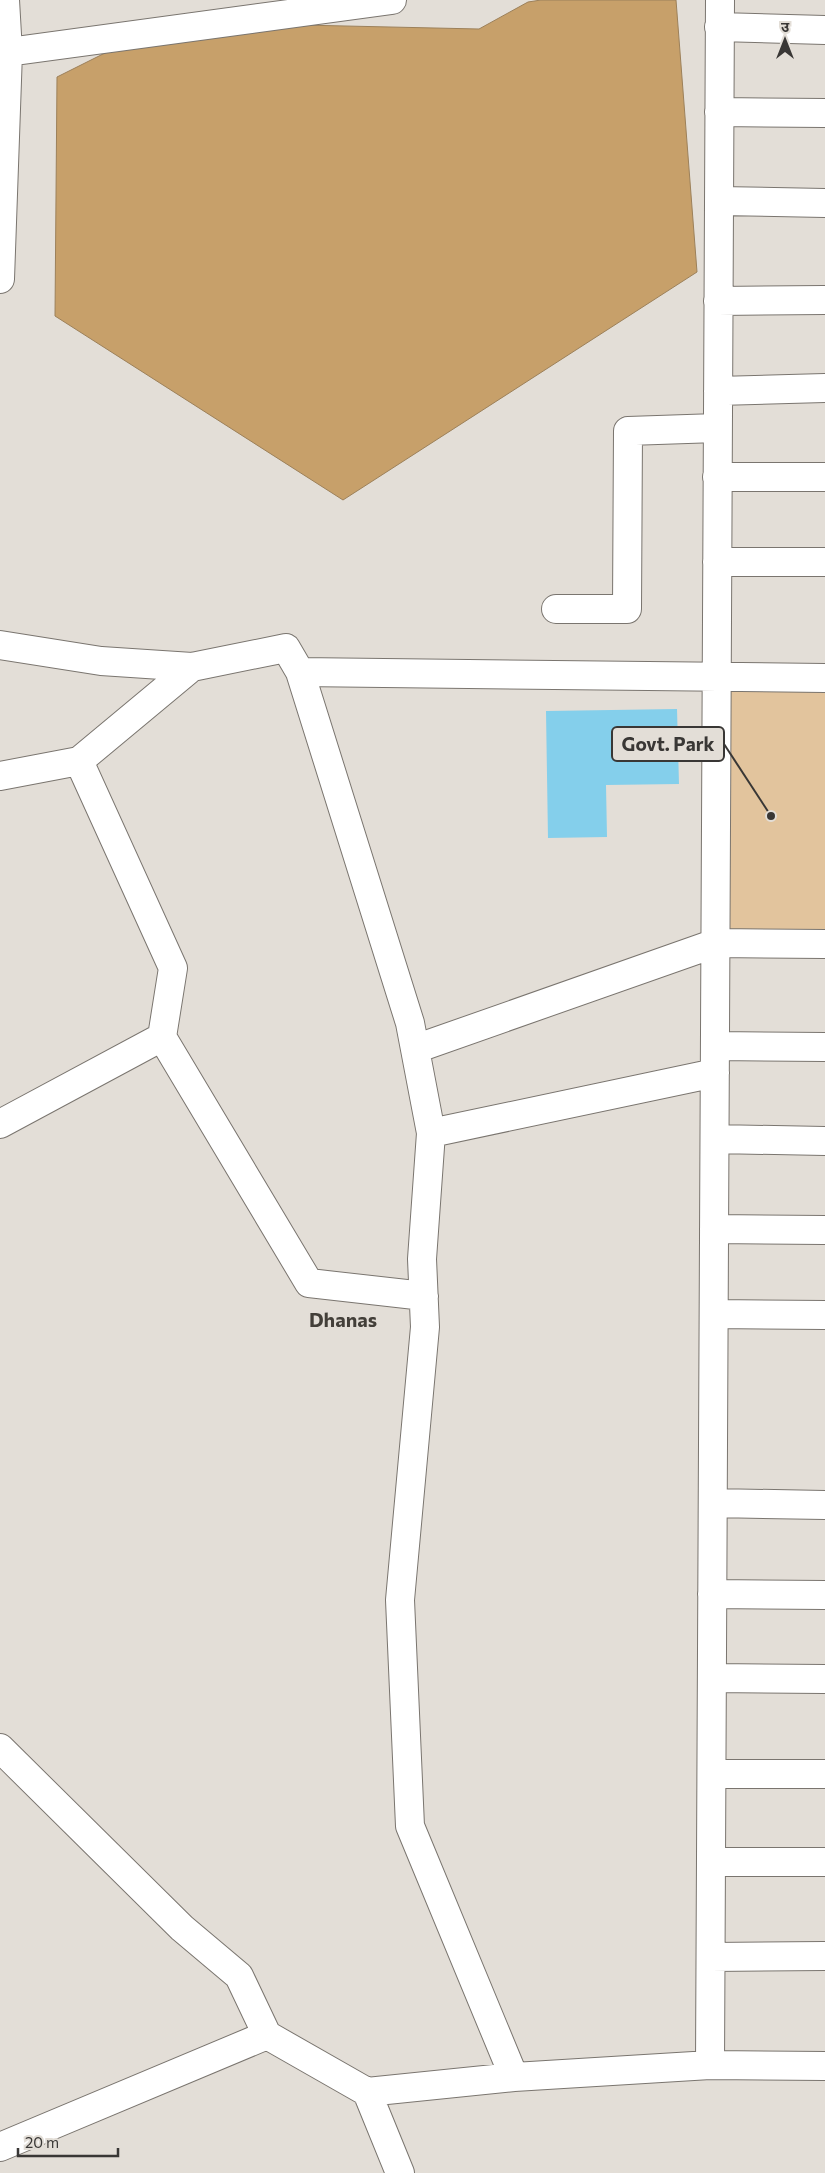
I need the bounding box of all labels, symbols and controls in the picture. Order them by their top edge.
north arrow [760,15,810,65]
text: उ [781,18,790,35]
callout: Govt. Park [612,727,724,761]
text: Govt. Park [622,732,715,755]
district label: Dhanas [309,1307,377,1331]
scale bar [18,2126,118,2158]
text: 20 m [25,2133,59,2151]

